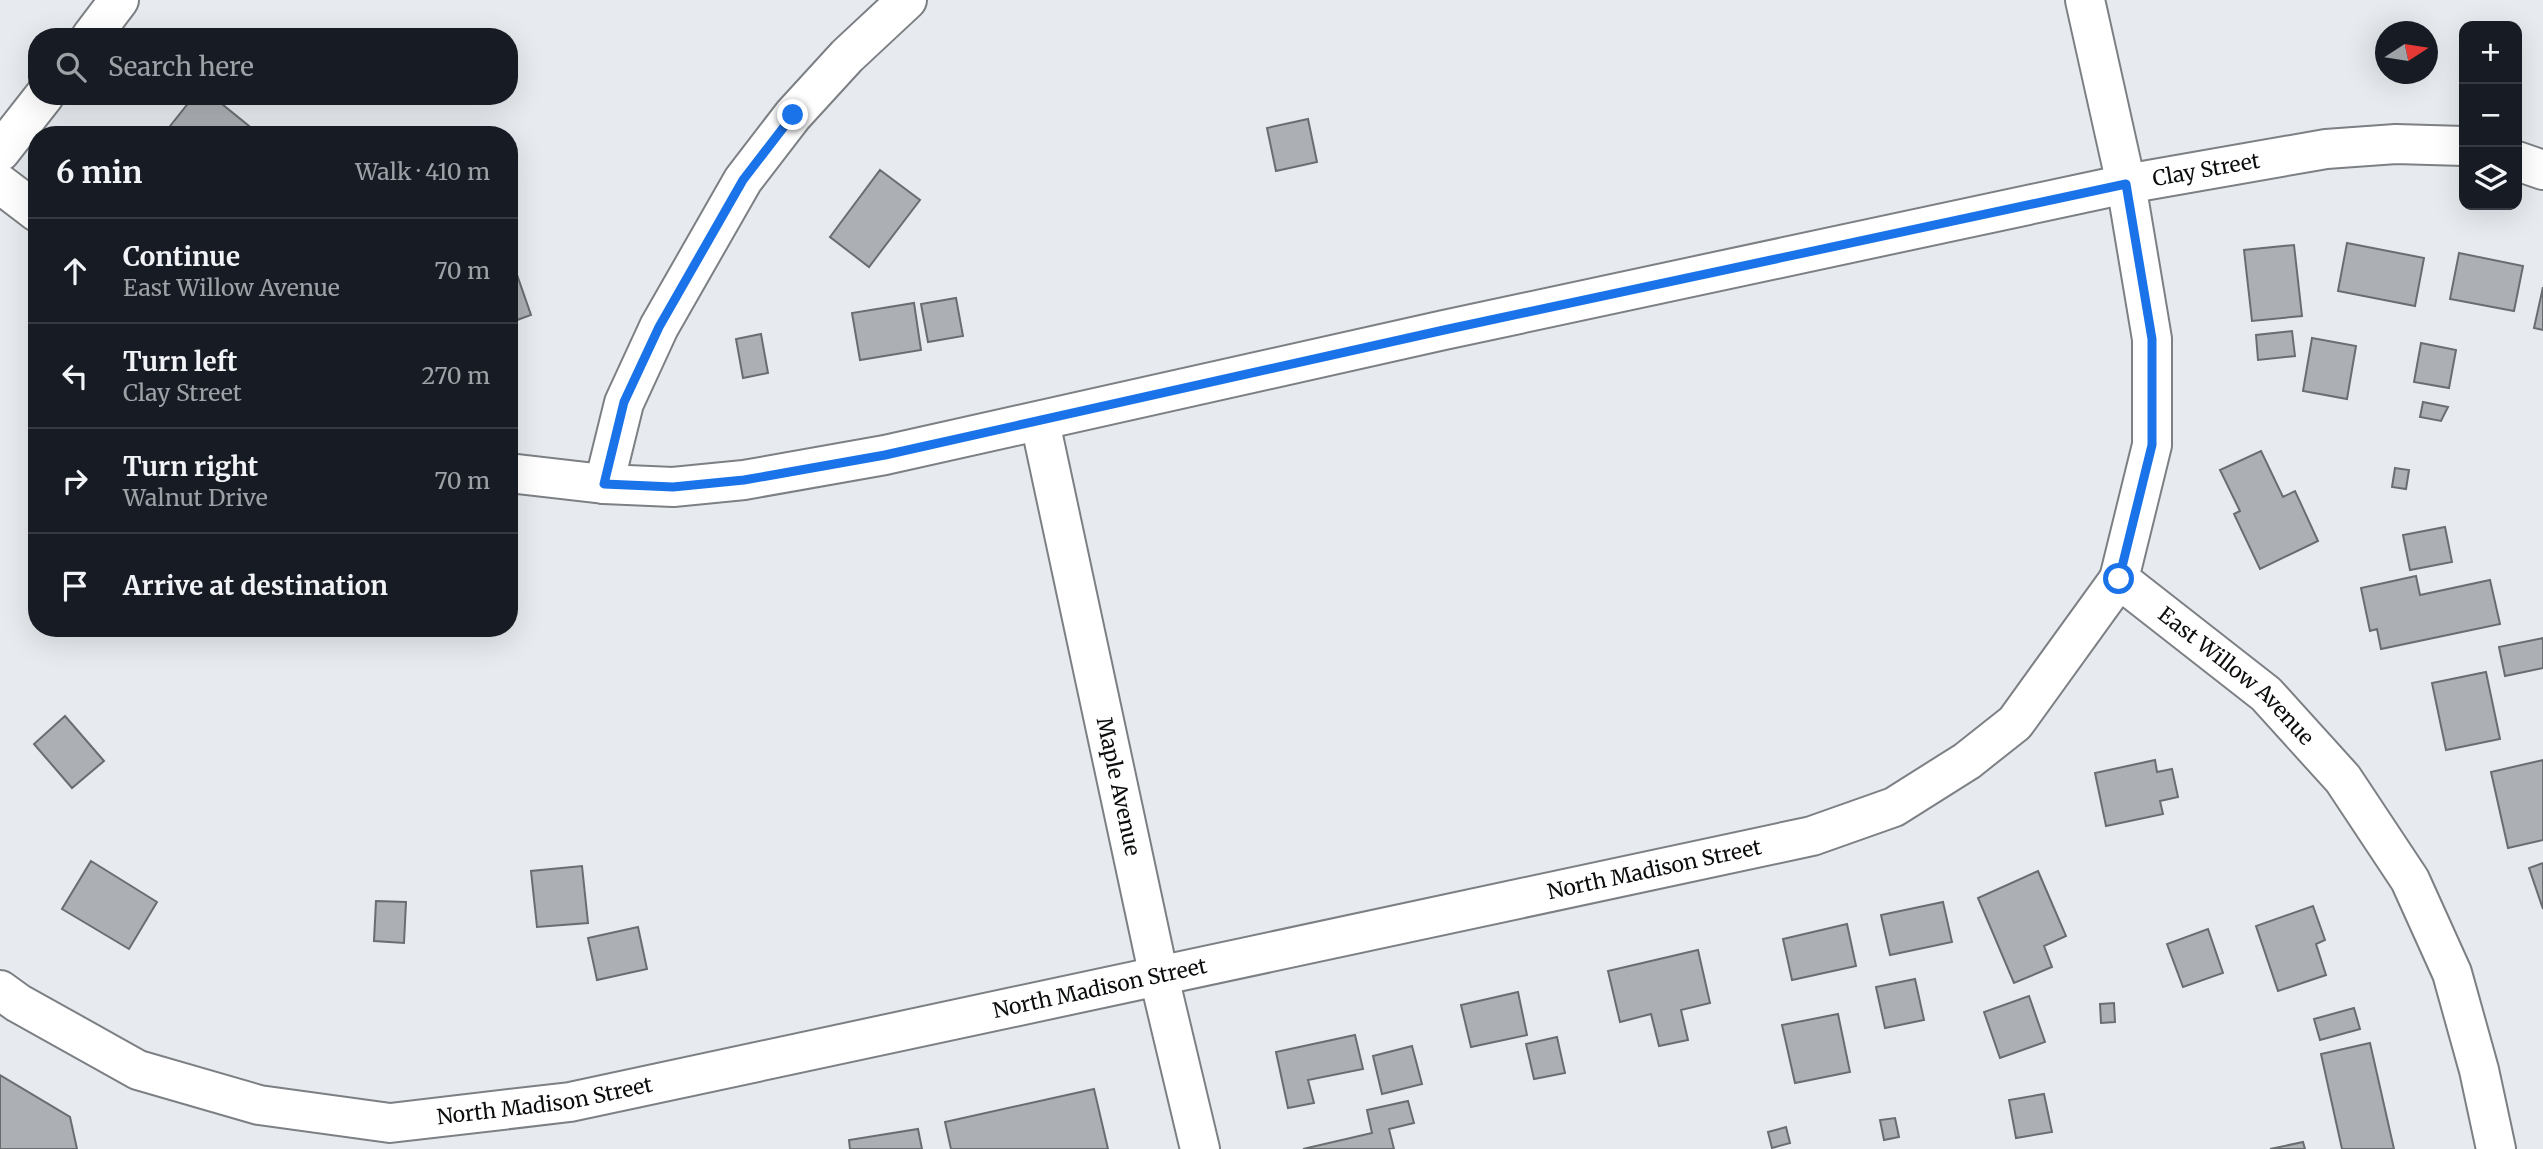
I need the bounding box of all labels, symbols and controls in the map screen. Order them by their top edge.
north arrow [2375,21,2438,84]
map controls [2459,21,2522,210]
button: + [2459,21,2522,84]
search box [28,28,518,105]
icon: search [52,48,90,86]
text: Search here [108,50,254,83]
button: − [2459,84,2522,147]
route end [777,99,808,130]
street label: Clay Street [2150,147,2262,192]
button: layers [2459,147,2522,210]
text: 6 min [56,153,142,191]
text: Walk · 410 m [355,157,490,186]
text: Continue [123,240,240,273]
icon: ahead [56,252,94,290]
text: 70 m [434,256,490,285]
text: East Willow Avenue [123,273,340,302]
text: Turn left [123,345,237,378]
icon: left [56,357,94,395]
text: 270 m [422,361,490,390]
text: Clay Street [123,378,242,407]
text: Turn right [123,450,258,483]
icon: right [56,462,94,500]
text: 70 m [434,466,490,495]
text: Walnut Drive [123,483,268,512]
route start [2103,563,2134,594]
icon: arrive [56,567,94,605]
text: Arrive at destination [123,569,388,602]
street label: East Willow Avenue [2153,601,2320,751]
street label: Maple Avenue [1091,715,1147,858]
street label: North Madison Street [1545,833,1764,905]
street label: North Madison Street [990,952,1209,1024]
street label: North Madison Street [435,1071,655,1130]

